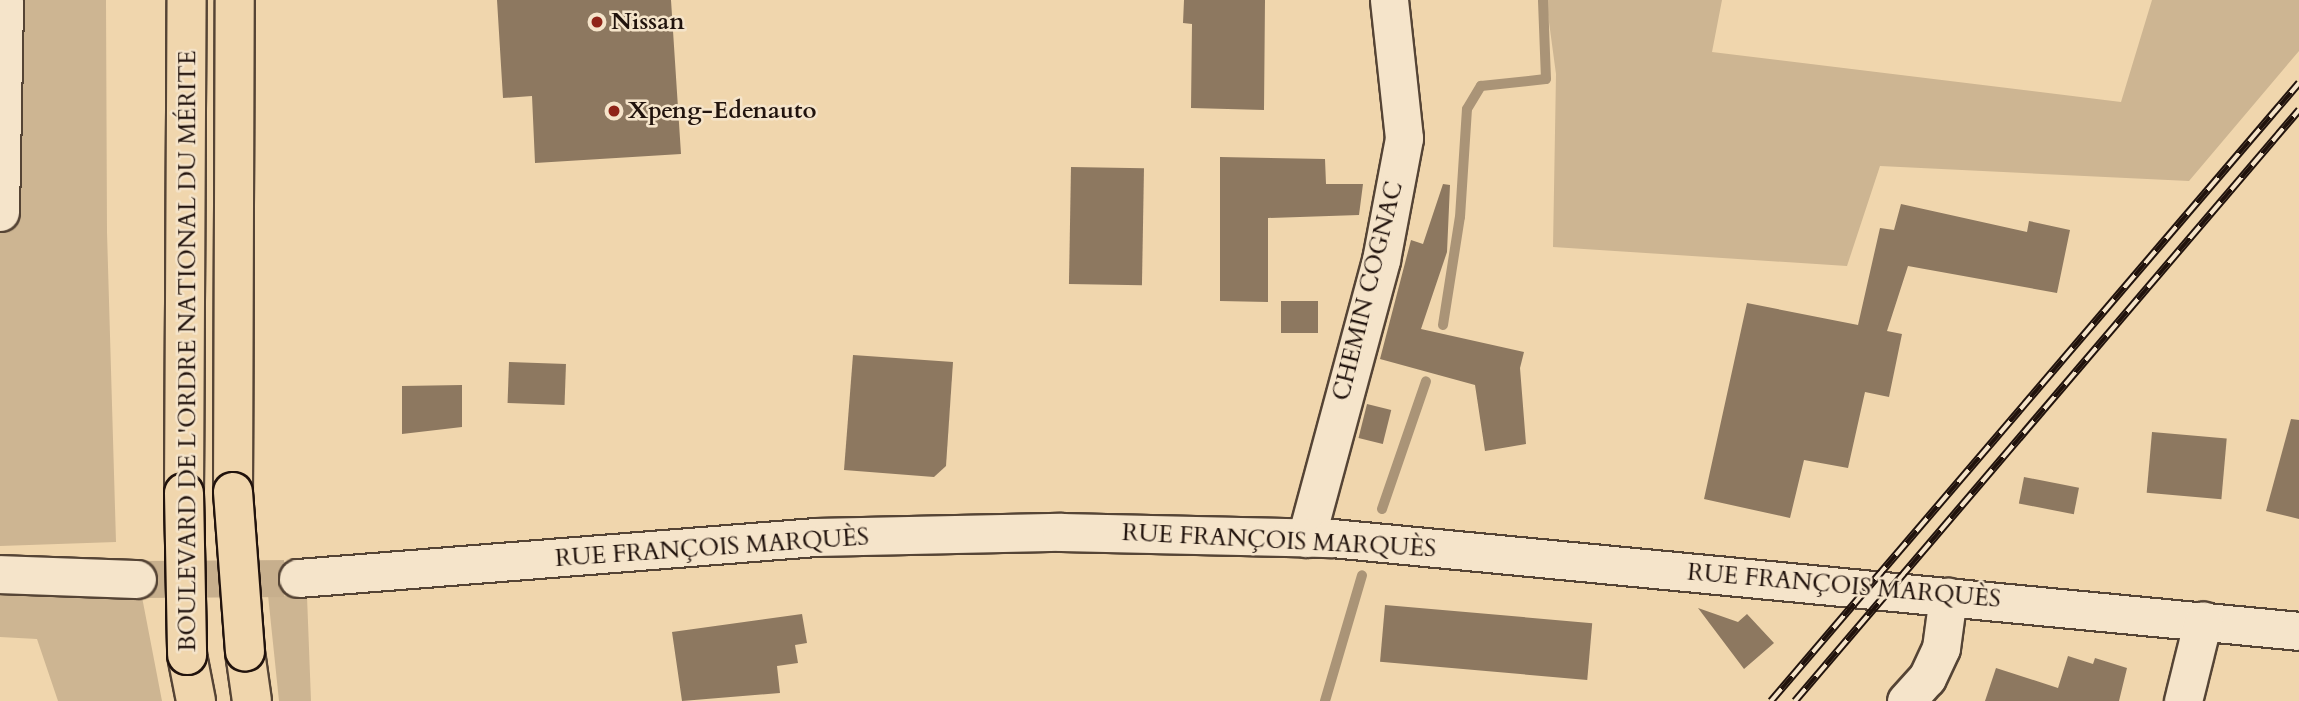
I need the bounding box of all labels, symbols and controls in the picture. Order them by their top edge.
place label: Nissan [611,8,685,36]
marker: Nissan [589,14,605,30]
street label: BOULEVARD DE L'ORDRE NATIONAL DU MÉRITE [174,50,202,652]
place label: Xpeng-Edenauto [628,97,816,125]
marker: Xpeng-Edenauto [606,103,622,119]
street label: CHEMIN COGNAC [1327,178,1409,404]
street label: RUE FRANÇOIS MARQUÈS [1121,518,1437,564]
street label: RUE FRANÇOIS MARQUÈS [554,523,870,573]
street label: RUE FRANÇOIS MARQUÈS [1686,558,2002,614]

